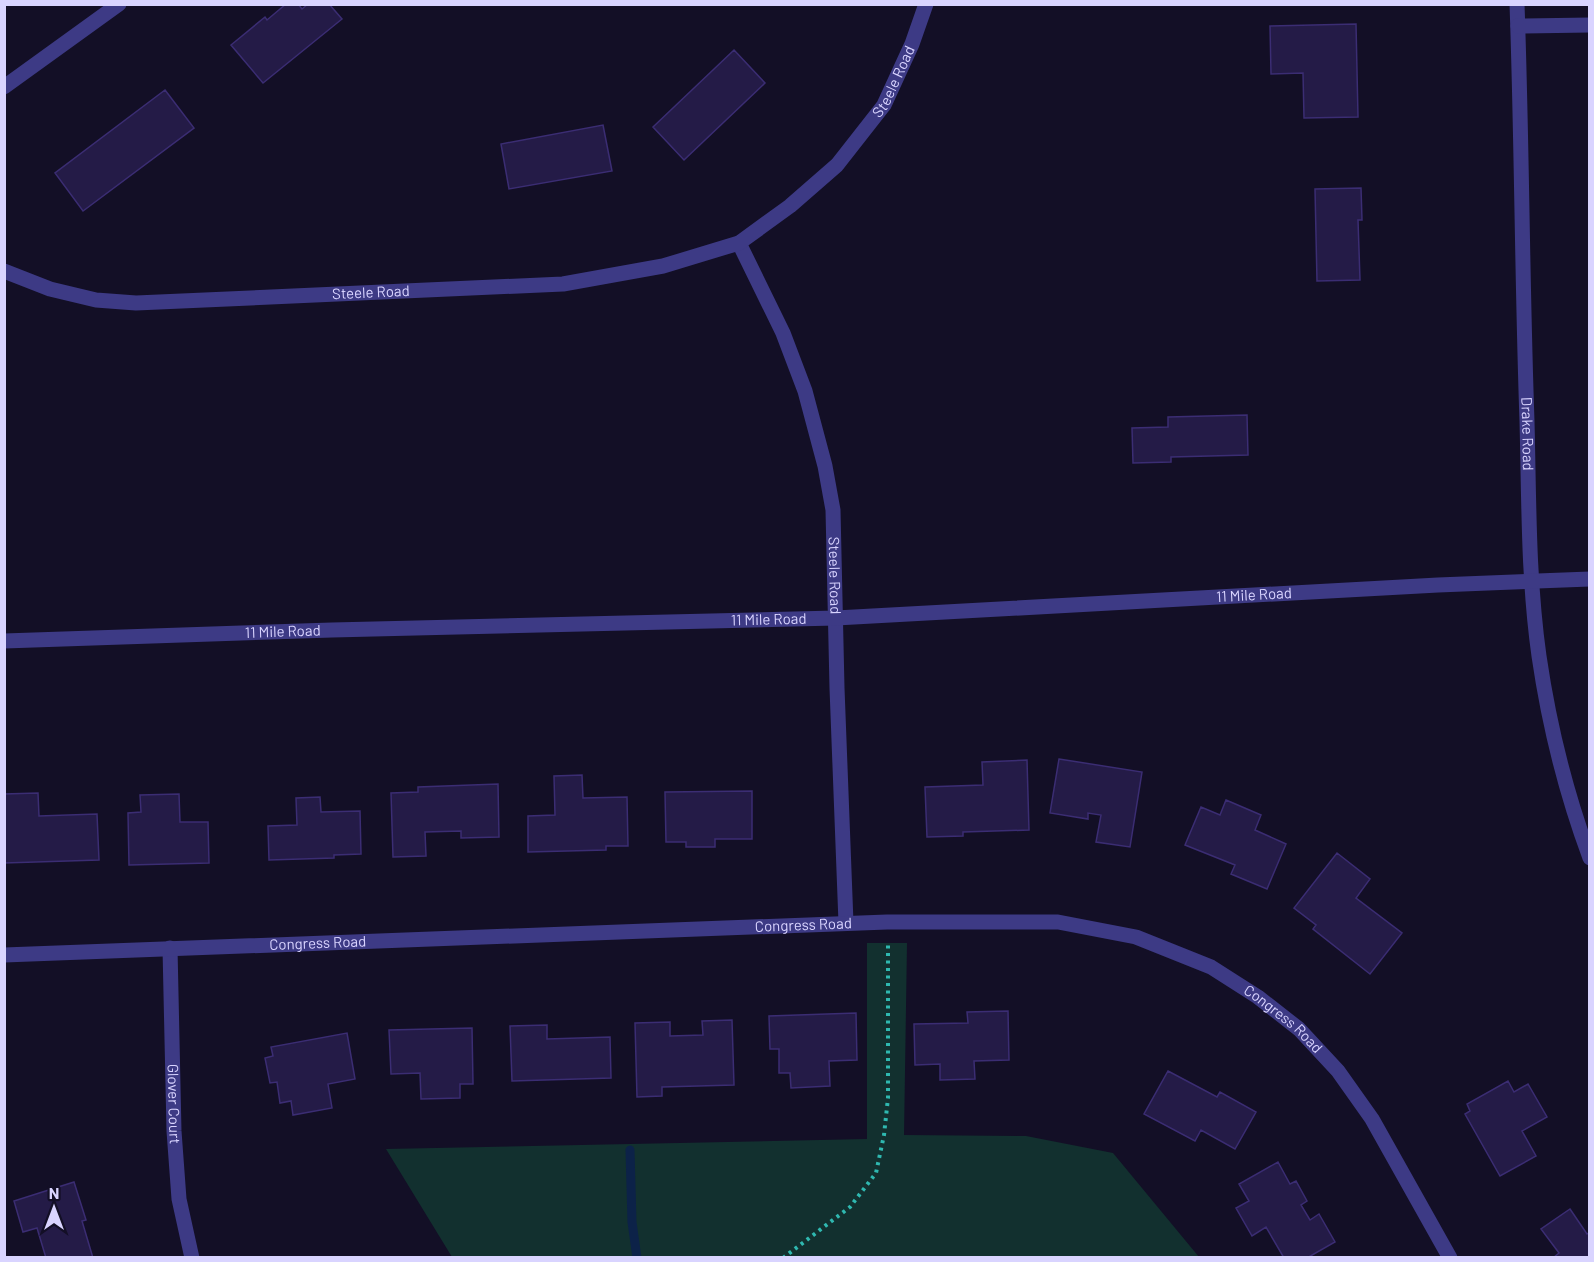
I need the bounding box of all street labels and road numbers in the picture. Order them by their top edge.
street label: Steele Road [868,43,918,121]
street label: Steele Road [332,281,410,302]
street label: Drake Road [1518,397,1538,471]
street label: Steele Road [826,536,845,614]
street label: 11 Mile Road [1216,583,1292,605]
street label: 11 Mile Road [731,609,807,629]
street label: 11 Mile Road [245,620,321,641]
street label: Congress Road [755,913,852,935]
street label: Congress Road [269,931,367,953]
street label: Congress Road [1241,980,1327,1056]
street label: Glover Court [165,1064,185,1145]

